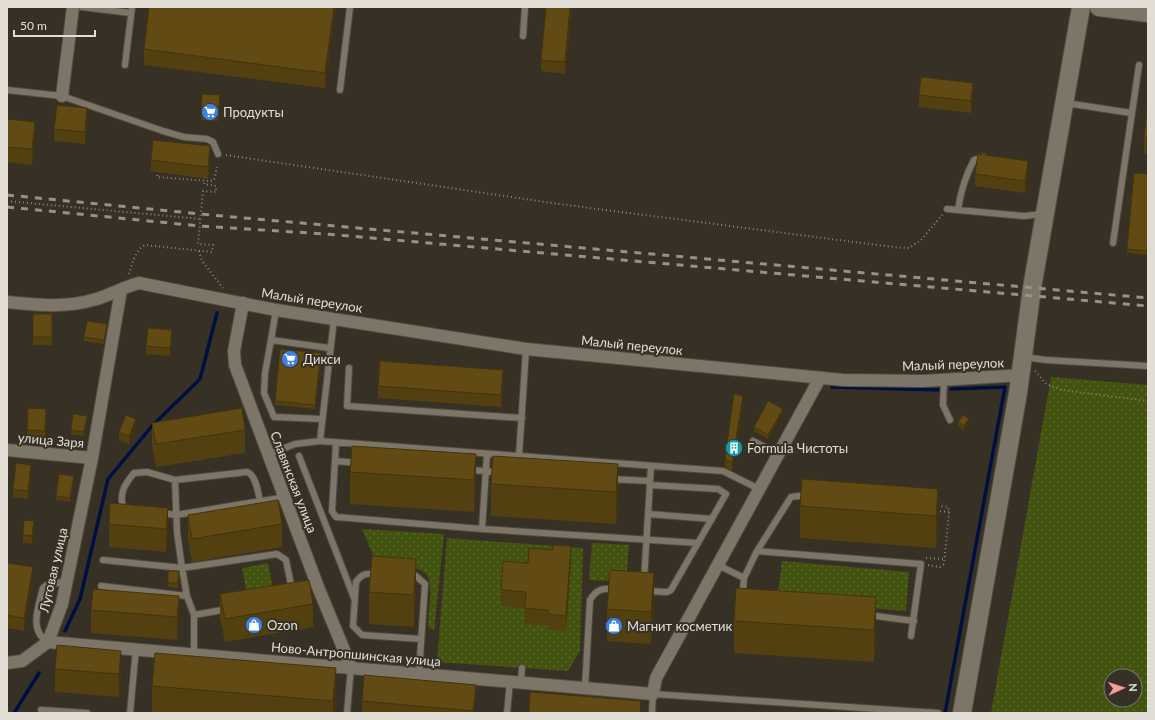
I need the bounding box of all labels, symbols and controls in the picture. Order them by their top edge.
scale bar [14,12,95,38]
text: 50 m [20,18,47,33]
supermarket icon: Продукты [200,102,220,122]
place label: Продукты [223,104,284,120]
street label: Малый переулок [260,284,364,316]
street label: Малый переулок [580,332,684,358]
supermarket icon: Дикси [280,349,300,369]
place label: Дикси [303,351,341,367]
street label: Малый переулок [902,354,1005,374]
street label: улица Заря [17,429,85,451]
street label: Славянская улица [267,429,321,535]
building icon: Formula Чистоты [724,438,744,458]
place label: Formula Чистоты [747,440,848,456]
street label: Луговая улица [35,526,71,615]
shop icon: Ozon [244,615,264,635]
shop icon: Магнит косметик [604,616,624,636]
place label: Ozon [267,617,298,633]
place label: Магнит косметик [627,618,732,634]
street label: Ново-Антропшинская улица [270,639,442,669]
north arrow [1103,668,1143,708]
text: N [1127,683,1140,692]

